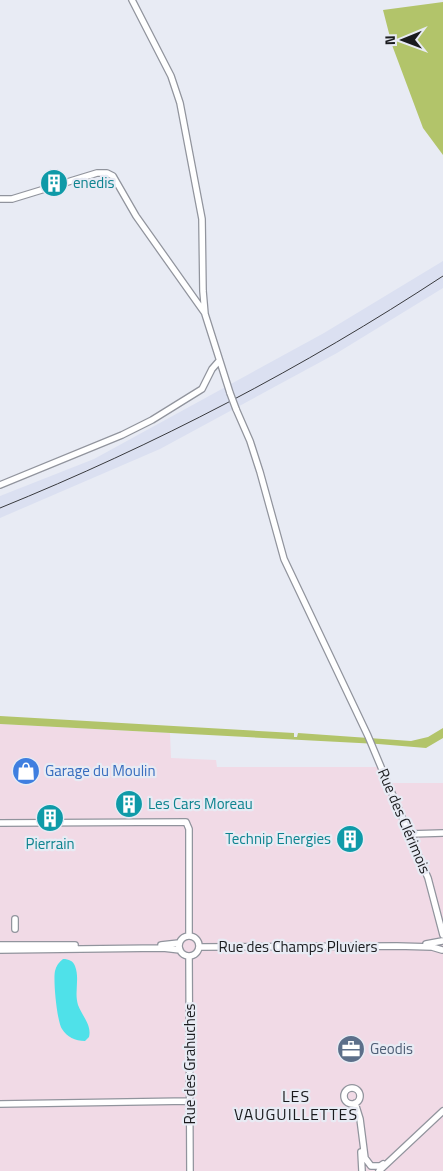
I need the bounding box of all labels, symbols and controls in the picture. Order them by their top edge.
north arrow [378,15,428,65]
text: N [379,35,400,45]
building icon: enedis [39,168,69,198]
place label: enedis [73,171,114,194]
shop icon: Garage du Moulin [11,756,41,786]
place label: Garage du Moulin [45,759,155,782]
street label: Rue des Clérimois [372,765,437,877]
building icon: Les Cars Moreau [114,789,144,819]
place label: Les Cars Moreau [148,792,253,815]
building icon: Pierrain [35,803,65,833]
building icon: Technip Energies [335,824,365,854]
place label: Technip Energies [225,827,331,850]
place label: Pierrain [26,832,75,855]
street label: Rue des Champs Pluviers [219,935,377,958]
street label: Rue des Grahuches [178,1004,201,1124]
office icon: Geodis [336,1034,366,1064]
place label: Geodis [370,1037,413,1060]
district label: LES VAUGUILLETTES [234,1084,358,1126]

